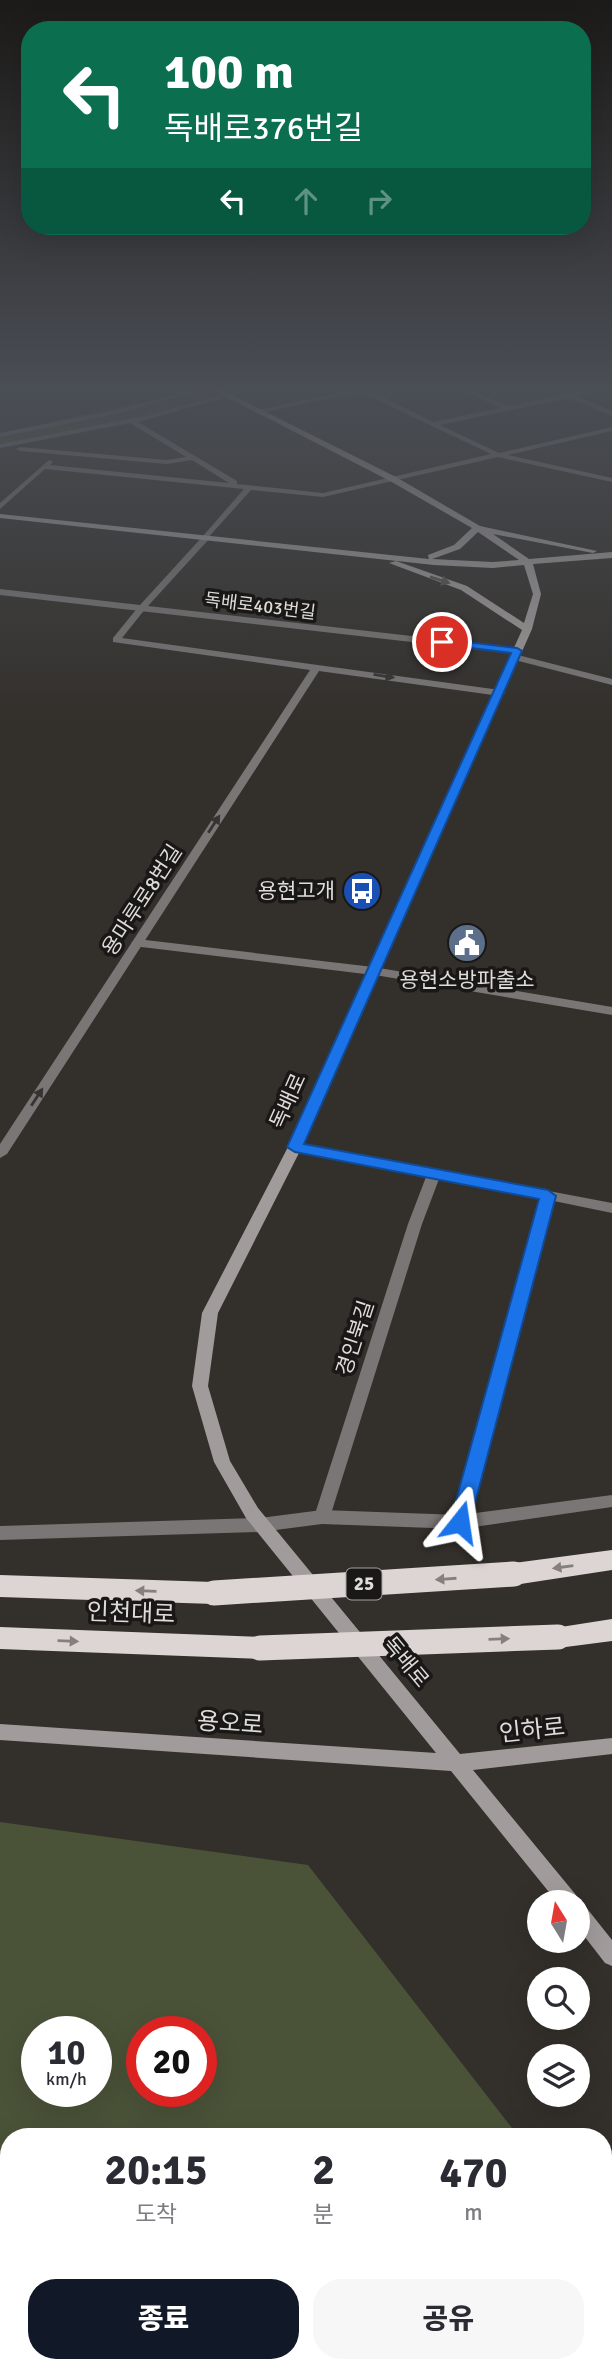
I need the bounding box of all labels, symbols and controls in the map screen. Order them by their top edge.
text: 100 m [164,42,294,102]
icon: left [49,49,140,140]
text: 독배로376번길 [164,109,363,148]
icon: left [214,182,252,220]
icon: ahead [287,182,325,220]
icon: right [360,182,398,220]
one-way arrow [429,575,450,585]
street label: 독배로403번길 [203,588,317,624]
pin [412,612,472,672]
icon: arrive [423,623,461,661]
one-way arrow [373,671,395,682]
one-way arrow [207,815,221,833]
street label: 용마루로8번길 [96,840,188,960]
bus stop icon: 용현고개 [341,870,383,912]
place label: 용현고개 [258,878,335,904]
public building icon: 용현소방파출소 [446,922,488,964]
place label: 용현소방파출소 [399,967,535,993]
street label: 독배로 [264,1069,312,1133]
one-way arrow [30,1088,44,1106]
street label: 경인북길 [331,1297,379,1379]
position arrow [423,1485,497,1559]
one-way arrow [552,1562,574,1573]
road number: 25 [346,1568,382,1600]
one-way arrow [434,1573,456,1584]
one-way arrow [135,1585,157,1596]
street label: 인천대로 [86,1596,176,1630]
street label: 독배로 [377,1631,435,1693]
one-way arrow [489,1634,511,1645]
one-way arrow [57,1635,79,1646]
street label: 용오로 [196,1706,264,1740]
street label: 인하로 [497,1712,567,1748]
north arrow [527,1890,590,1953]
map controls [527,1890,590,2107]
button: search [527,1967,590,2030]
speed limit sign: 20 [126,2016,217,2107]
text: 10 [48,2031,85,2074]
button: layers [527,2044,590,2107]
text: km/h [46,2068,87,2090]
text: 20:15 [105,2145,208,2196]
text: 2 [312,2145,335,2196]
text: 470 [439,2148,507,2199]
text: m [464,2198,483,2227]
text: 도착 [135,2200,177,2229]
text: 분 [313,2200,334,2229]
button: 종료 [28,2279,299,2359]
button: 공유 [313,2279,584,2359]

